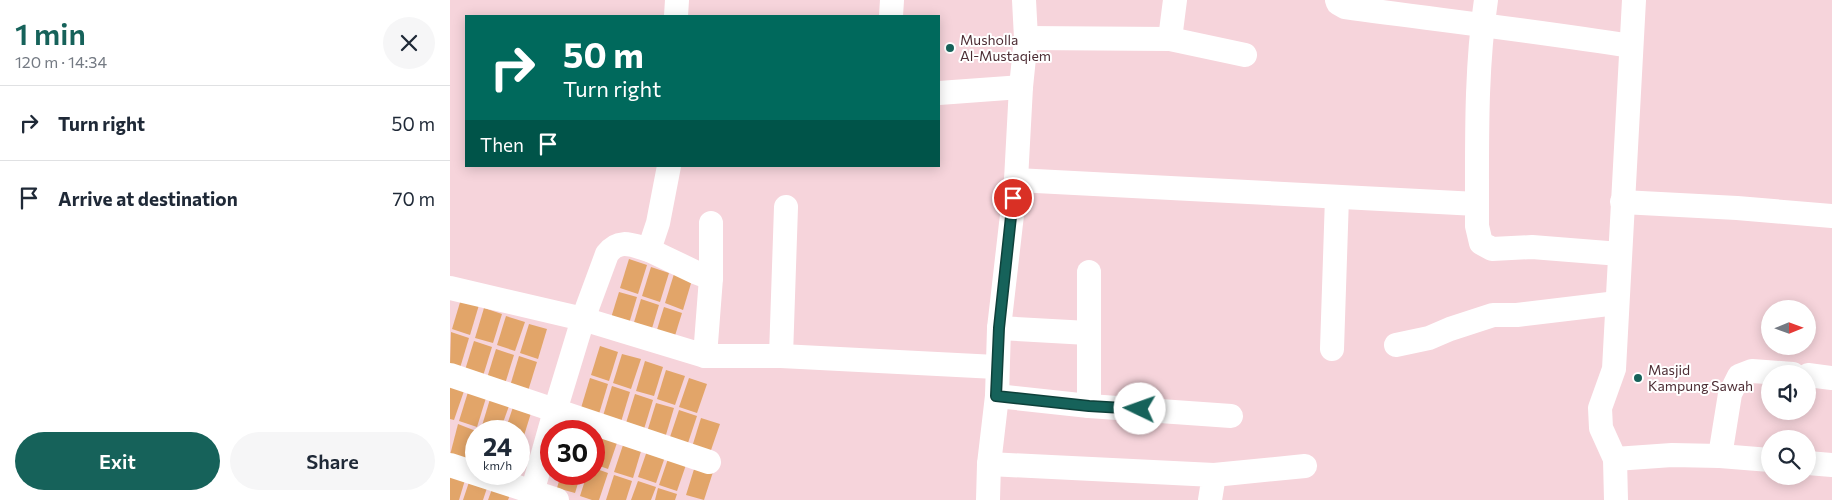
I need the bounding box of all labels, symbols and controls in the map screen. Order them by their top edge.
text: 1 min [15,14,86,51]
button: close [383,17,435,69]
place label: Musholla Al-Mustaqiem [960,31,1051,64]
text: 50 m [563,32,644,75]
icon: right [480,35,545,100]
marker: Musholla Al-Mustaqiem [944,42,956,54]
text: 120 m · 14:34 [15,52,107,71]
text: Turn right [563,75,661,102]
icon: right [15,109,43,137]
text: Turn right [58,112,145,135]
text: 50 m [391,112,435,135]
icon: arrive [534,130,562,158]
text: Then [480,133,524,156]
pin [992,177,1034,219]
icon: arrive [15,184,43,212]
icon: arrive [999,184,1027,212]
text: Arrive at destination [58,187,238,210]
text: 70 m [392,187,435,210]
north arrow [1761,300,1816,355]
map controls [1761,300,1816,485]
place label: Masjid Kampung Sawah [1648,361,1753,394]
button: sound [1761,365,1816,420]
marker: Masjid Kampung Sawah [1632,372,1644,384]
position arrow [1113,382,1165,434]
speed limit sign: 30 [540,420,605,485]
button: search [1761,430,1816,485]
text: 24 [483,431,512,461]
button: Exit [15,432,220,490]
button: Share [230,432,435,490]
text: km/h [483,458,512,472]

